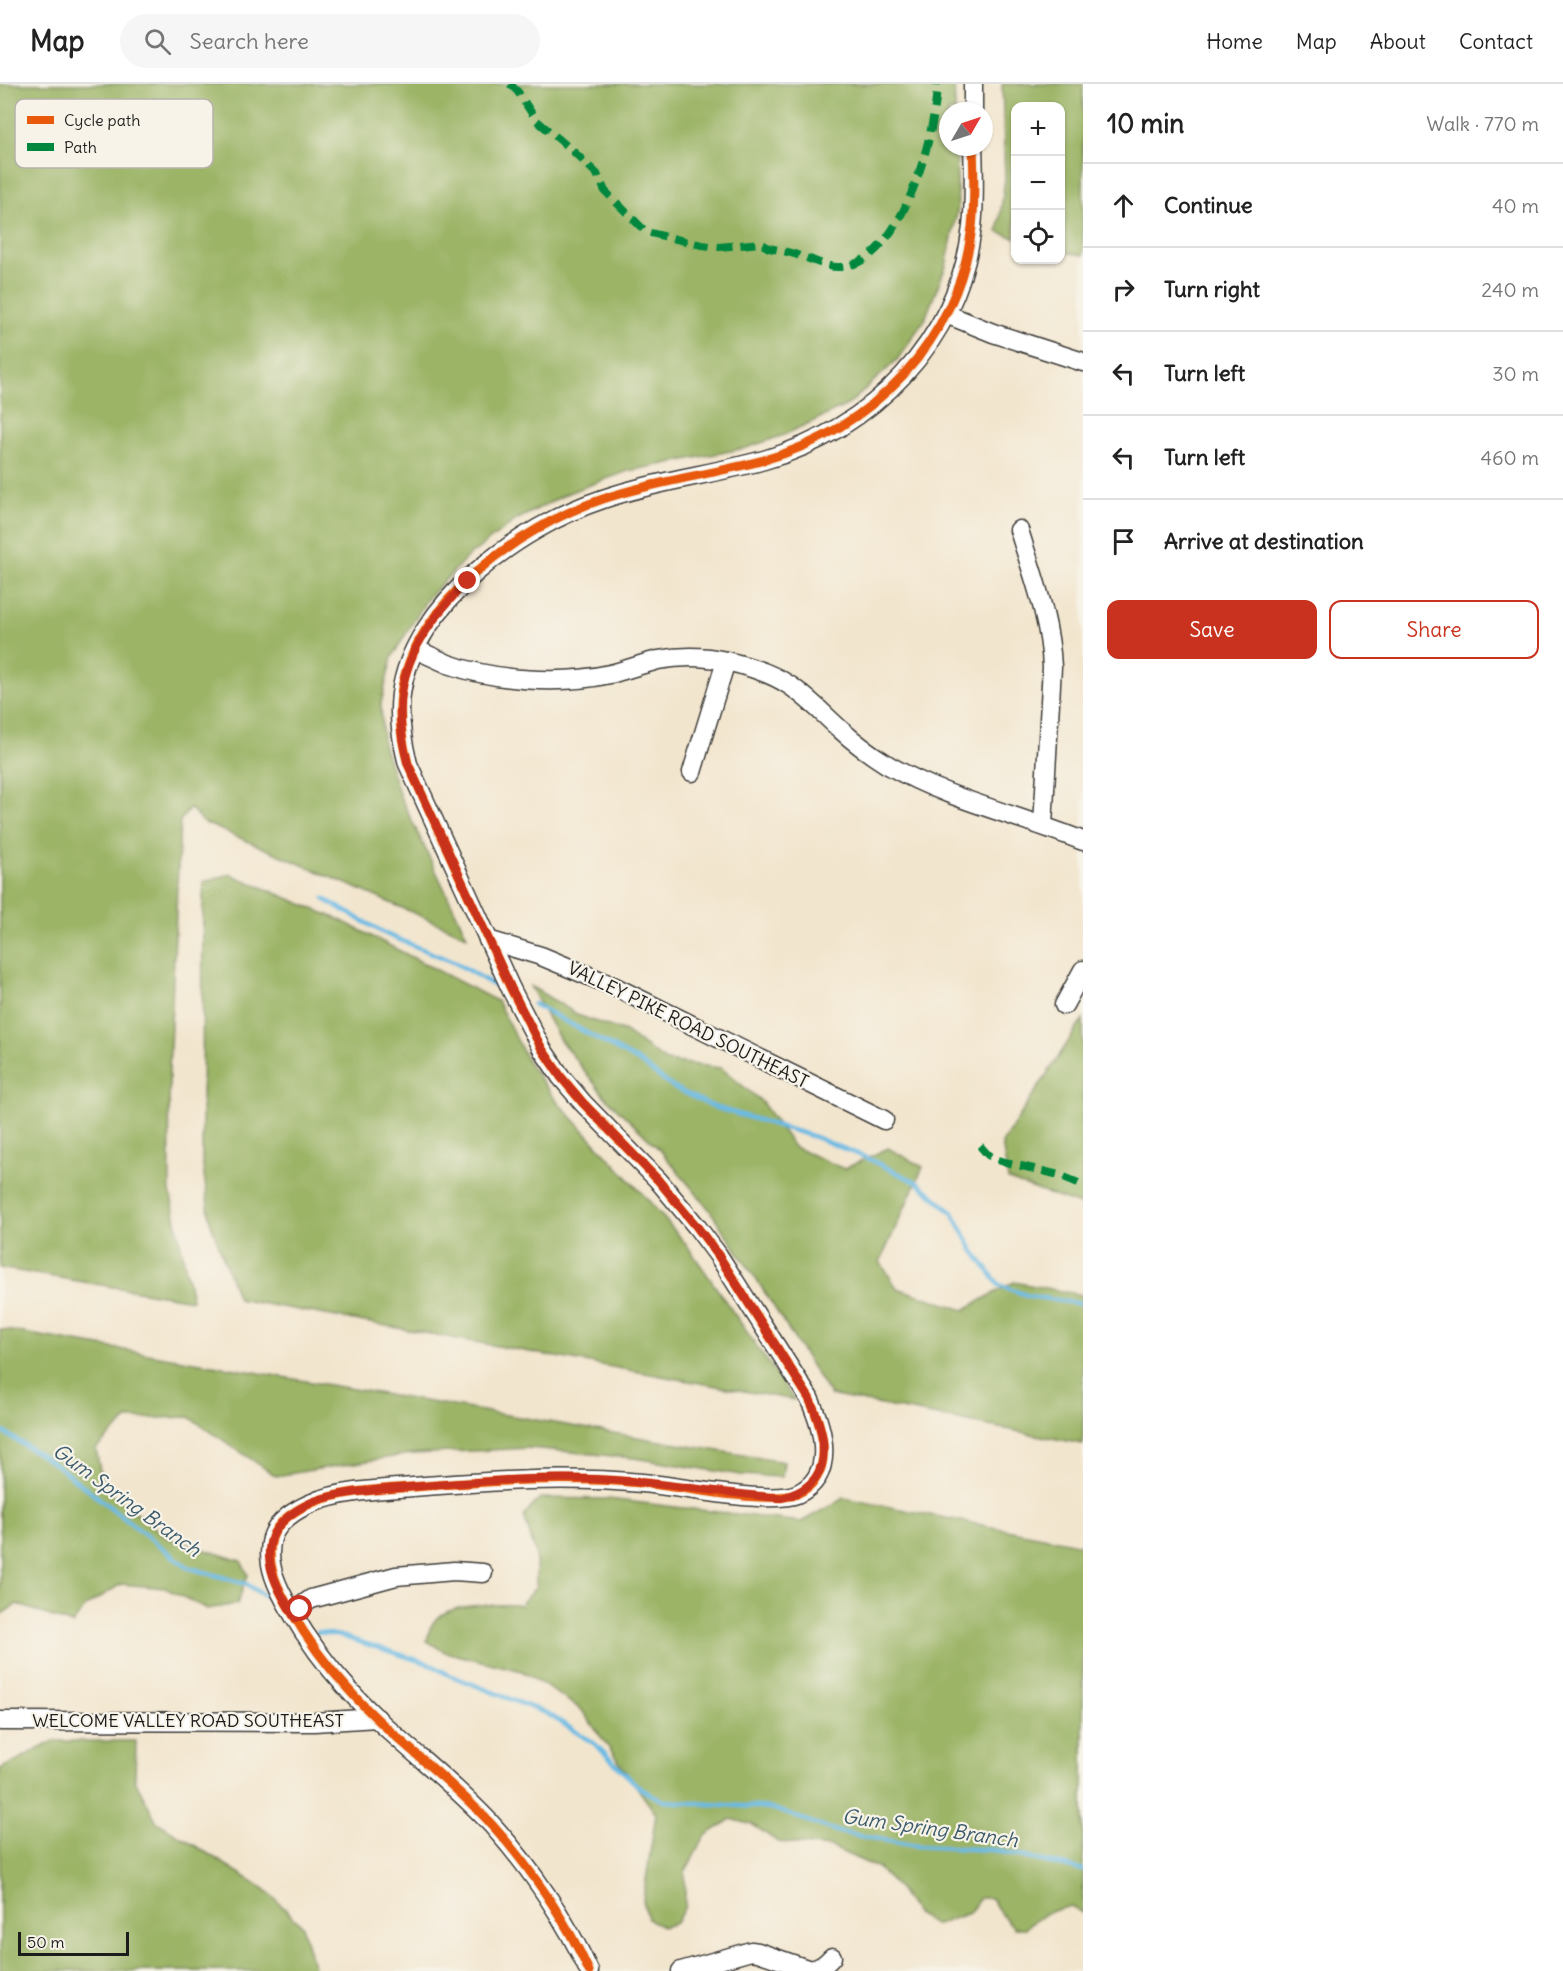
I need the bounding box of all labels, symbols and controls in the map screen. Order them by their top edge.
search box [120,14,540,68]
text: Map [30,23,84,59]
icon: search [141,25,174,58]
text: Search here [189,27,309,55]
text: Home [1206,28,1263,55]
text: Map [1296,28,1337,55]
text: About [1370,28,1426,55]
text: Contact [1459,28,1533,55]
legend [15,99,213,168]
north arrow [939,102,993,156]
map controls [1011,102,1065,264]
button: + [1011,102,1065,156]
text: 10 min [1107,107,1184,140]
text: Cycle path [64,110,140,130]
text: Walk · 770 m [1426,111,1539,136]
text: Path [64,137,97,157]
button: − [1011,156,1065,210]
icon: ahead [1107,189,1140,222]
text: Continue [1164,191,1253,219]
text: 40 m [1492,193,1539,218]
button: locate [1011,210,1065,264]
icon: right [1107,273,1140,306]
text: Turn right [1164,275,1260,303]
text: 240 m [1481,277,1539,302]
icon: left [1107,357,1140,390]
text: Turn left [1164,359,1245,387]
text: 30 m [1492,361,1539,386]
icon: left [1107,441,1140,474]
text: Turn left [1164,443,1245,471]
text: 460 m [1480,445,1539,470]
icon: arrive [1107,525,1140,558]
text: Arrive at destination [1164,527,1364,555]
route end [454,567,480,593]
button: Save [1107,600,1317,659]
button: Share [1329,600,1539,659]
street label: VALLEY PIKE ROAD SOUTHEAST [564,956,812,1093]
water label: Gum Spring Branch [48,1438,207,1562]
route start [286,1595,312,1621]
street label: WELCOME VALLEY ROAD SOUTHEAST [32,1709,344,1732]
water label: Gum Spring Branch [841,1803,1020,1852]
scale bar [18,1929,129,1956]
text: 50 m [27,1932,65,1952]

